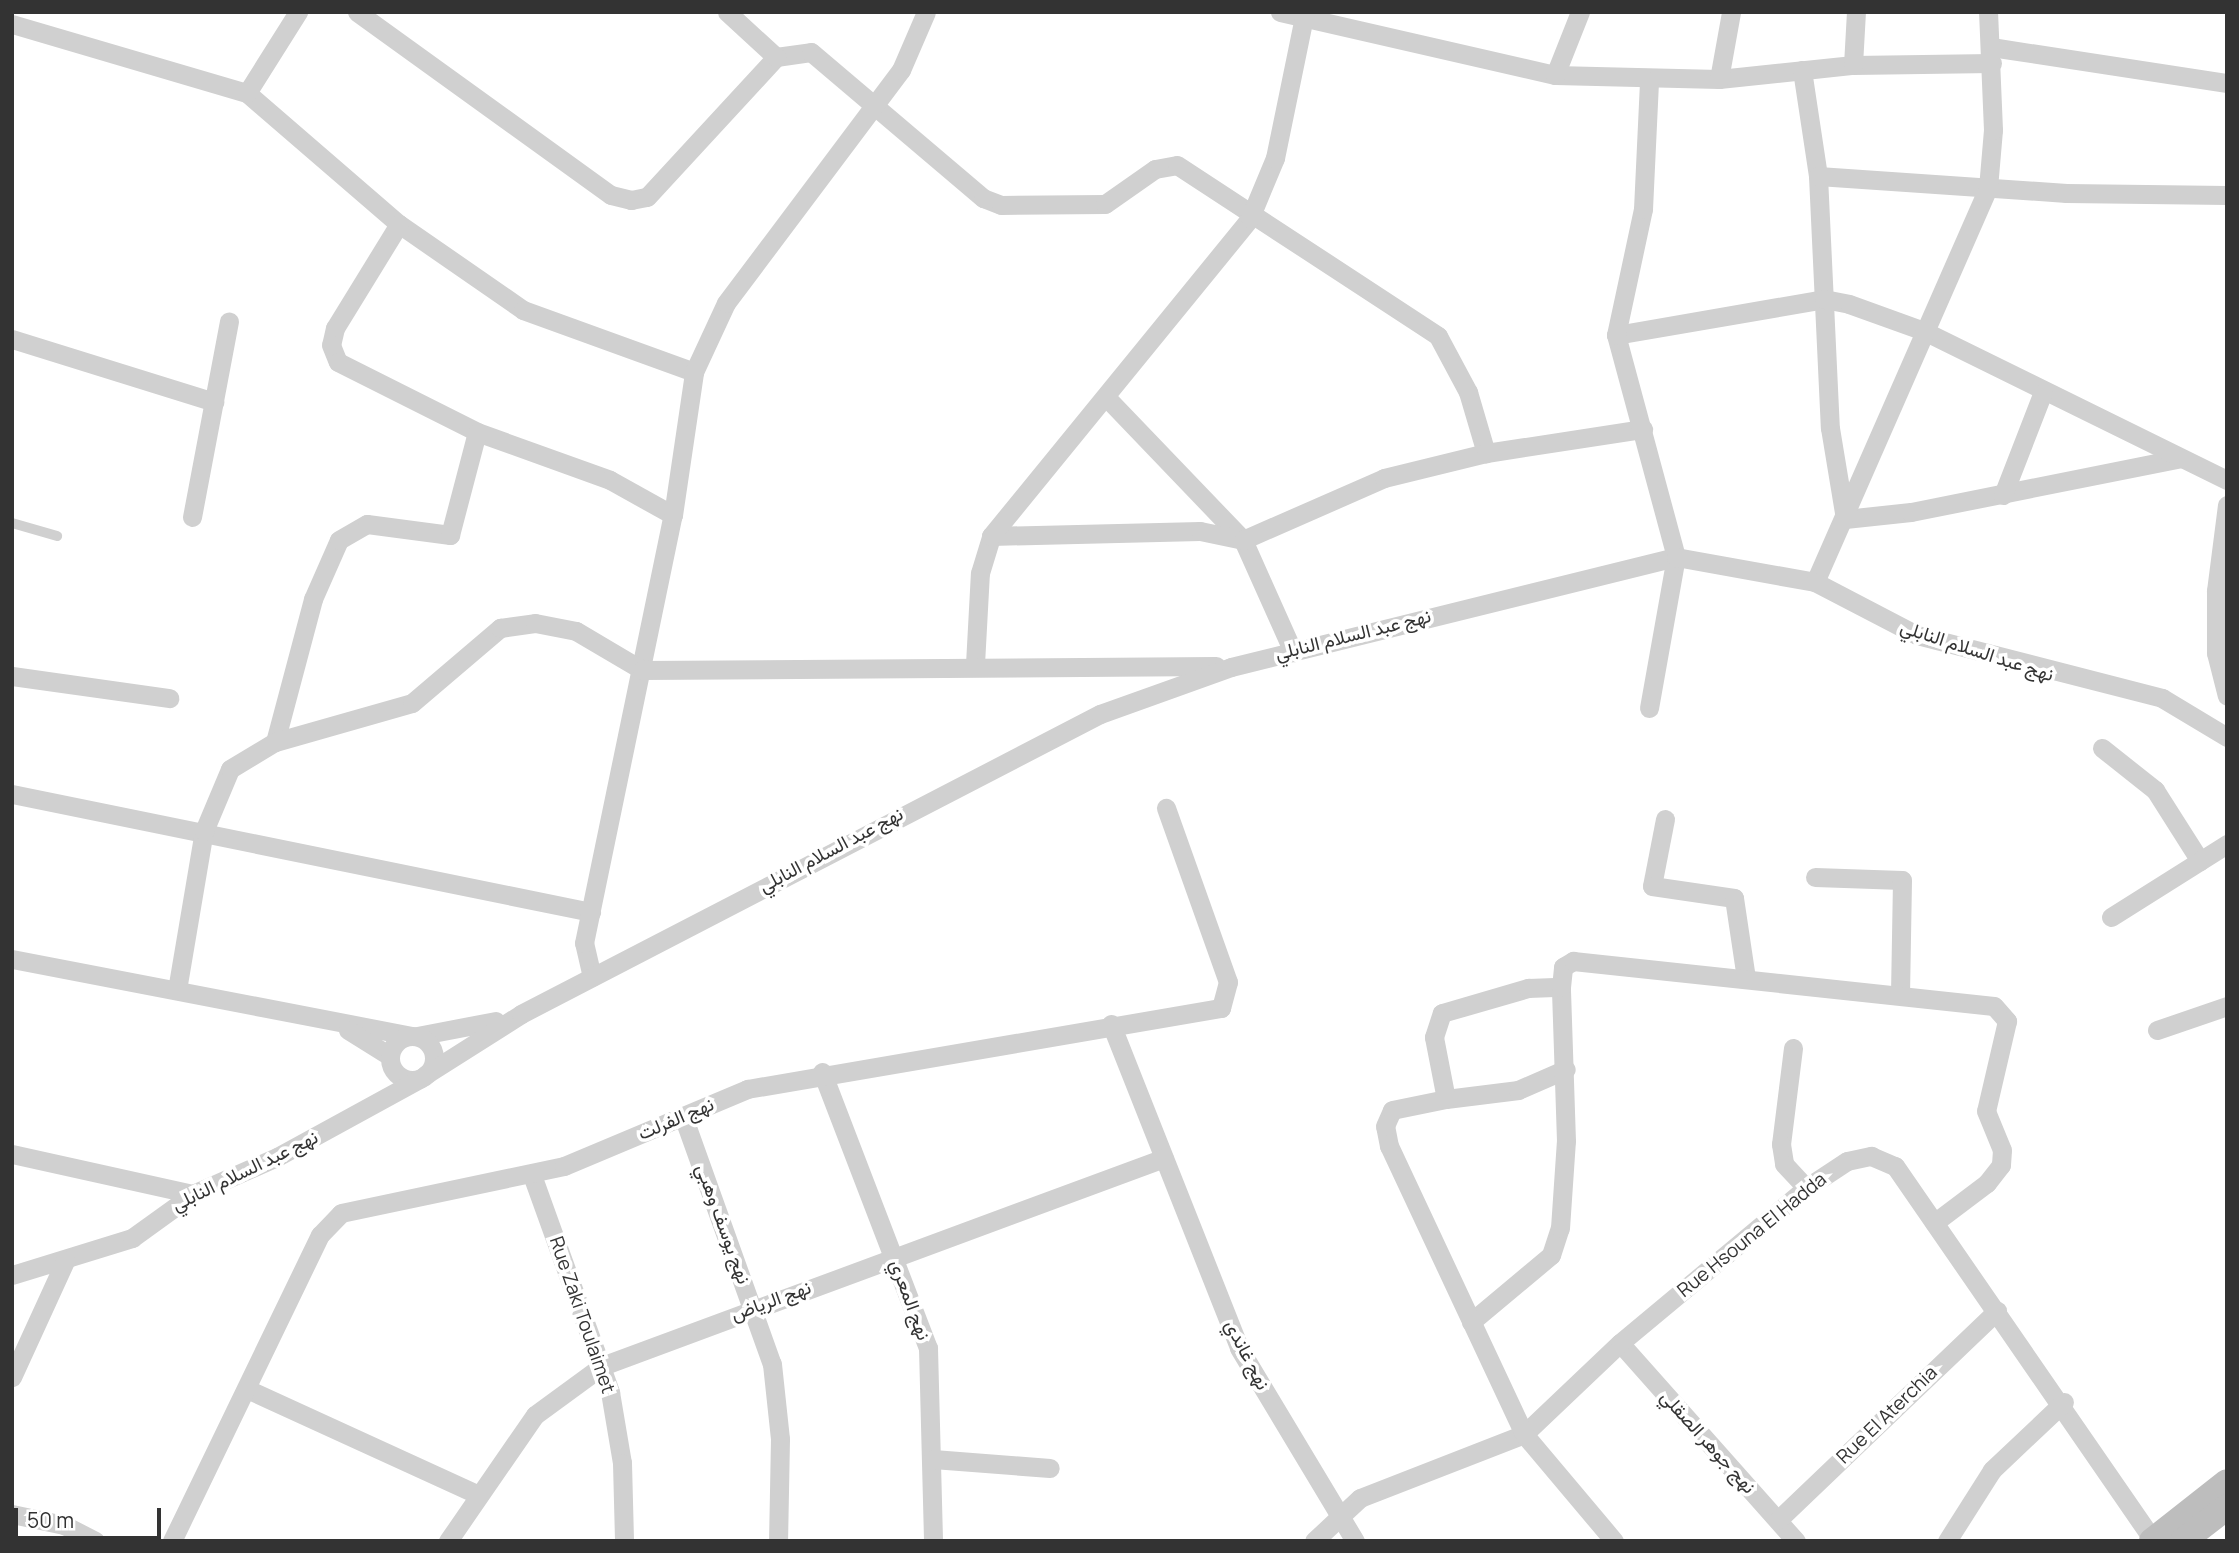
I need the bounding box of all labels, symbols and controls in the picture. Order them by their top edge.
street label: نهج عبد السلام النابلي [1273,605,1433,665]
street label: نهج عبد السلام النابلي [1897,615,2057,687]
street label: نهج عبد السلام النابلي [755,802,907,898]
street label: نهج الفرلت [635,1093,717,1145]
street label: نهج عبد السلام النابلي [168,1126,322,1216]
street label: نهج يوسف وهبي [691,1161,755,1287]
street label: Rue Hsouna El Hadda [1673,1168,1831,1302]
street label: Rue Zaki Toulaimet [544,1233,620,1397]
street label: نهج المعري [885,1257,935,1343]
street label: نهج الرياض [728,1276,814,1326]
street label: نهج غاندي [1220,1316,1274,1394]
street label: Rue El Aterchia [1832,1361,1942,1469]
street label: نهج جوهر الصقلي [1656,1386,1760,1498]
scale bar [18,1494,164,1538]
text: 50 m [27,1506,74,1534]

